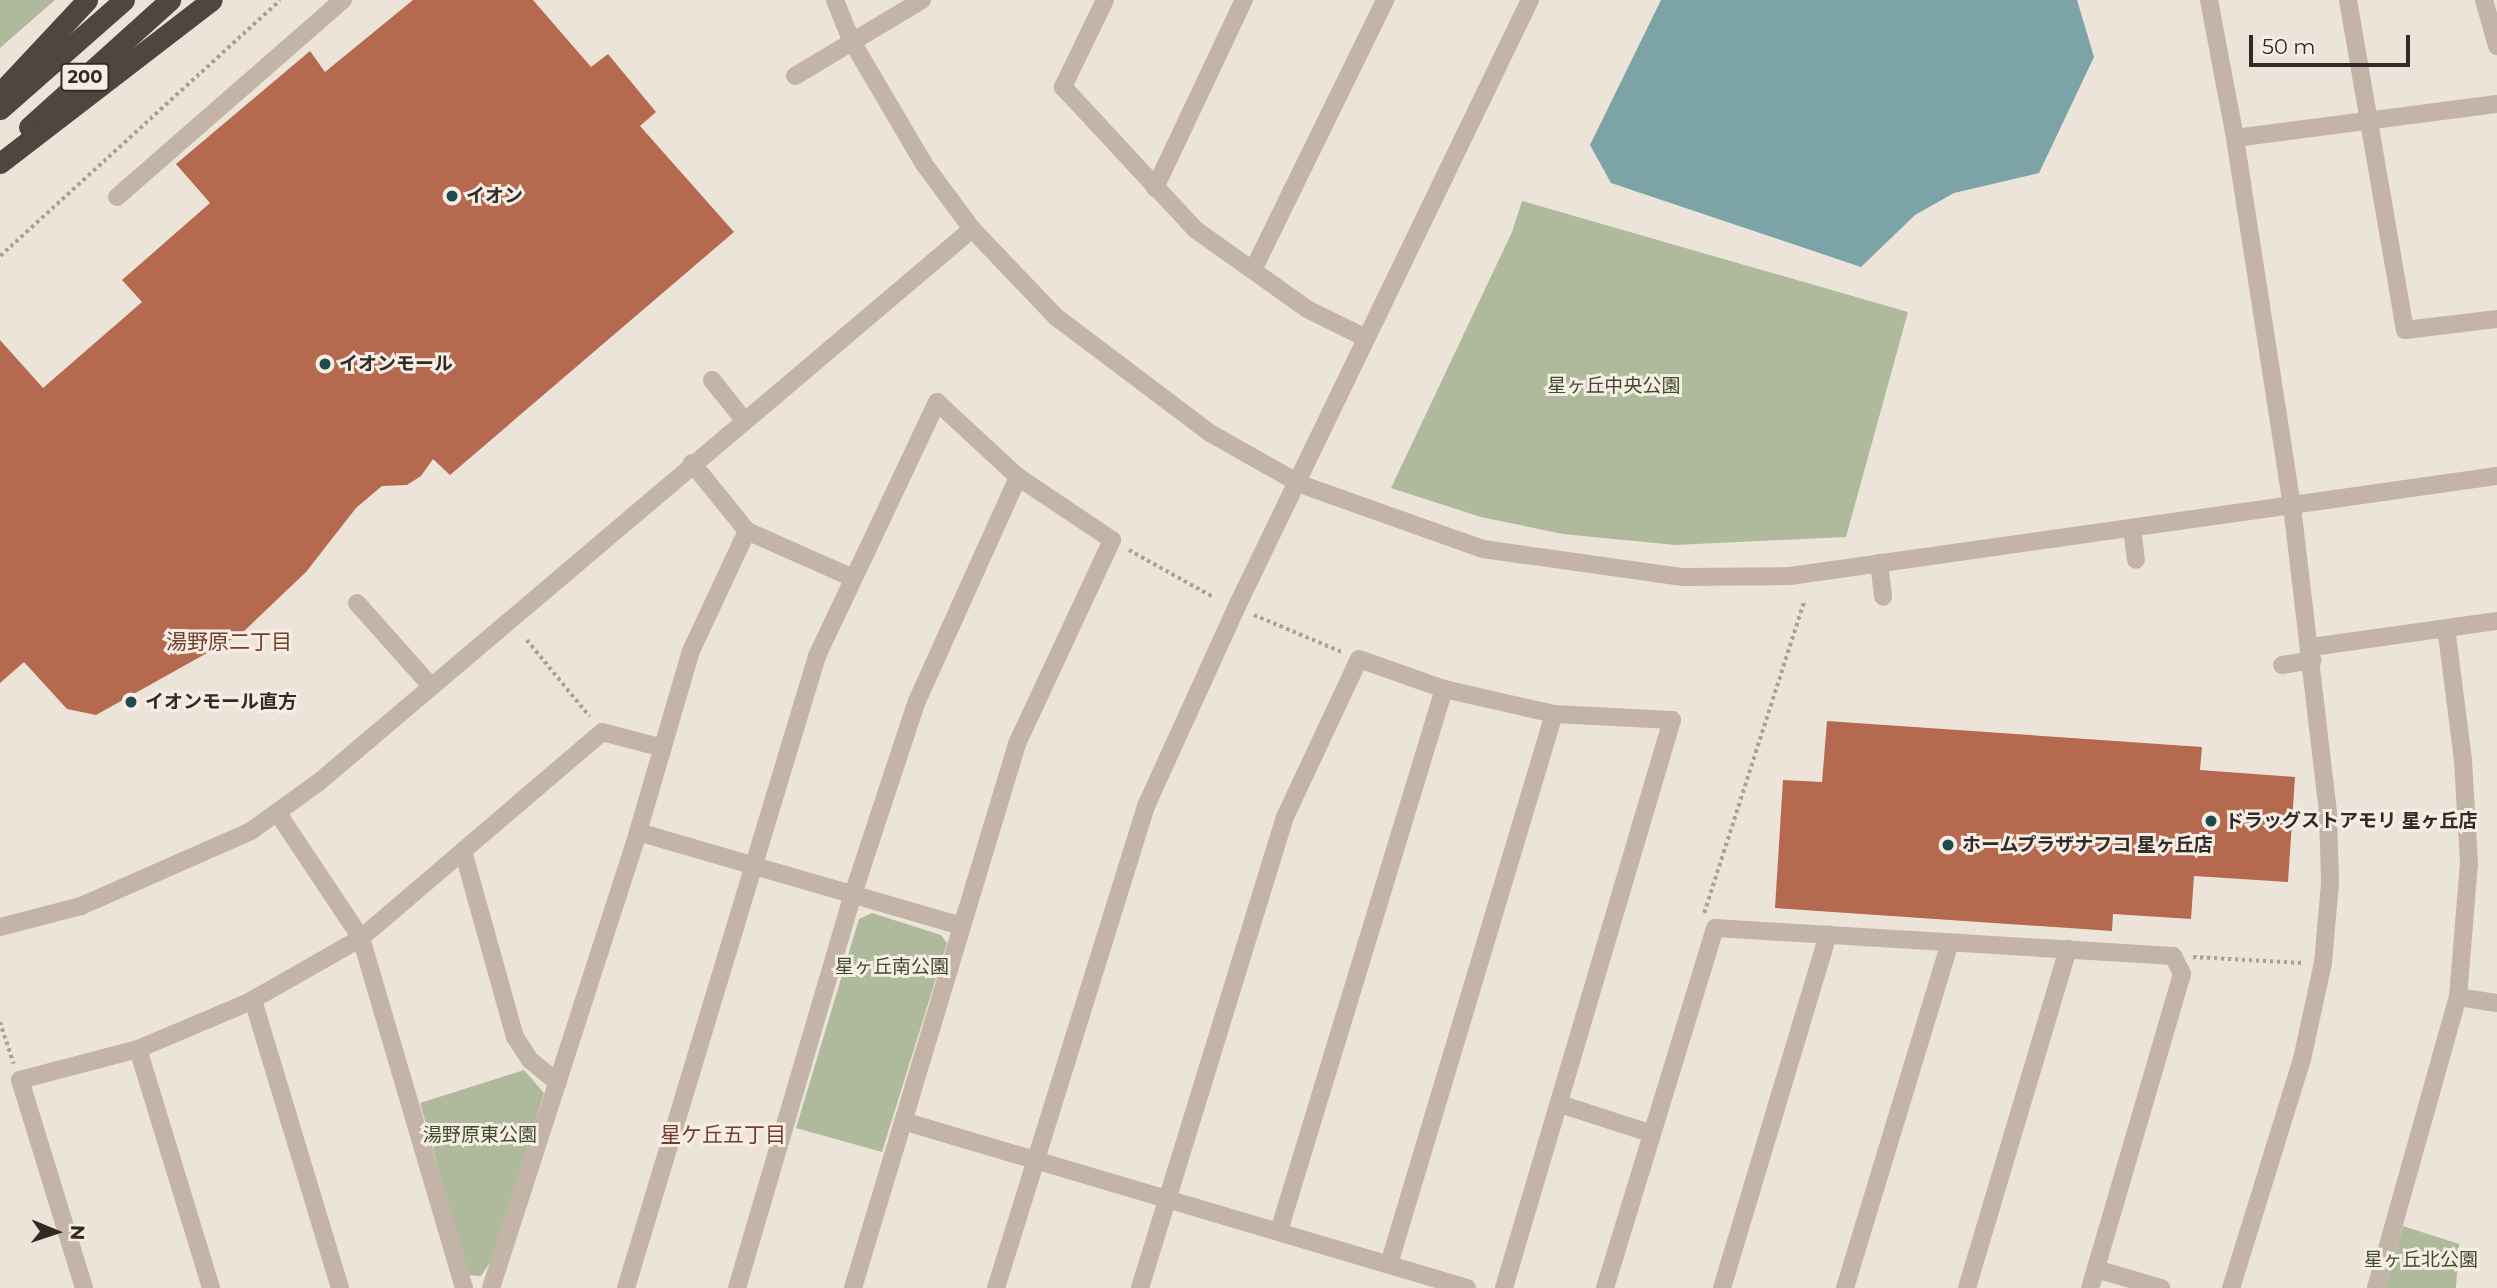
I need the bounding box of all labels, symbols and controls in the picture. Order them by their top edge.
scale bar [2252,21,2413,65]
text: 50 m [2262,34,2316,59]
road number: 200 [59,62,111,92]
place label: イオン [466,185,523,207]
marker: イオン [444,188,460,204]
place label: イオンモール [339,353,453,375]
marker: イオンモール [317,356,333,372]
park label: 星ヶ丘中央公園 [1548,375,1680,397]
district label: 湯野原二丁目 [166,629,292,655]
place label: イオンモール直方 [145,691,297,713]
marker: イオンモール直方 [123,694,139,710]
place label: ドラッグストアモリ 星ヶ丘店 [2225,810,2477,832]
marker: ドラッグストアモリ 星ヶ丘店 [2203,813,2219,829]
place label: ホームプラザナフコ 星ヶ丘店 [1962,834,2214,856]
marker: ホームプラザナフコ 星ヶ丘店 [1940,837,1956,853]
park label: 星ヶ丘南公園 [835,956,949,978]
district label: 星ケ丘五丁目 [660,1122,786,1148]
park label: 湯野原東公園 [423,1124,537,1146]
north arrow [21,1197,91,1267]
text: N [66,1225,89,1241]
park label: 星ヶ丘北公園 [2364,1249,2478,1271]

